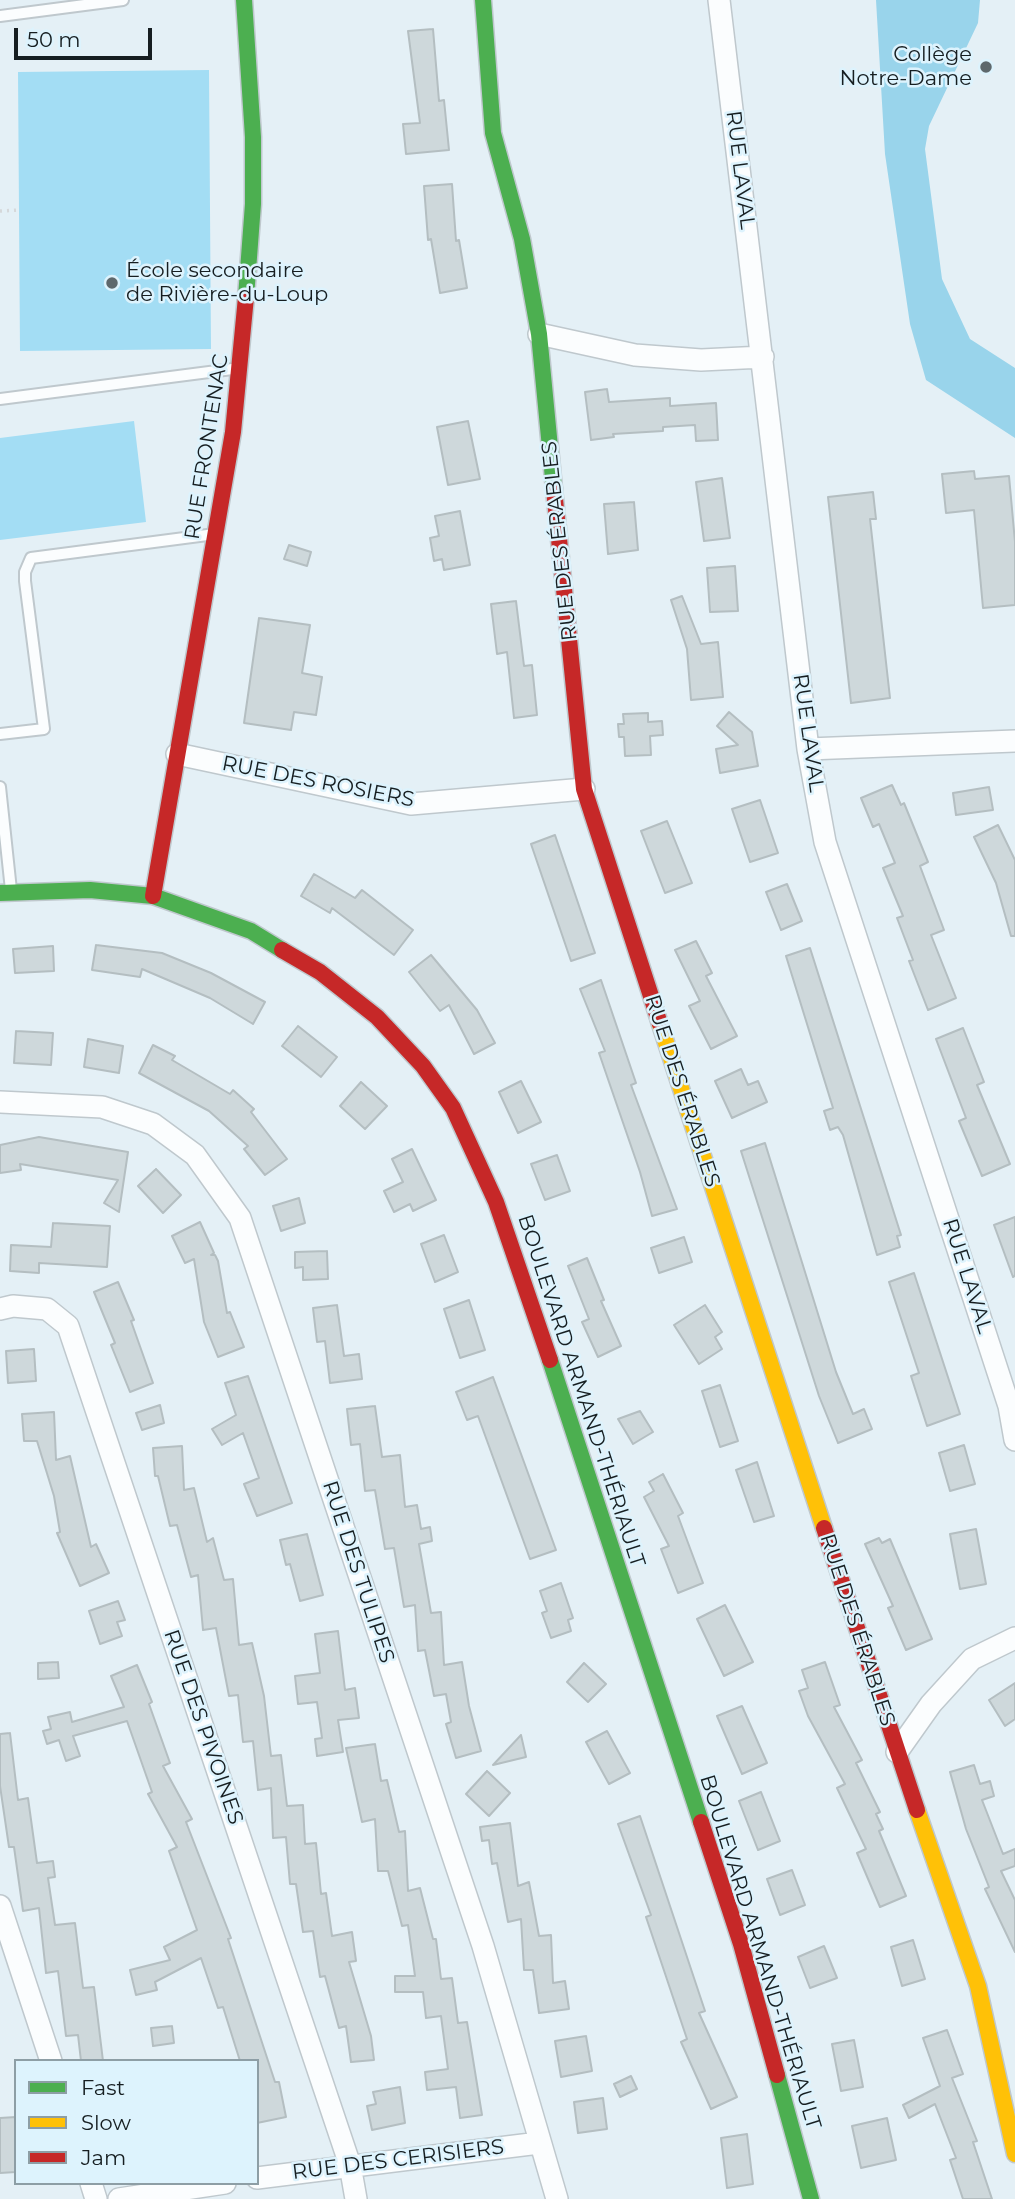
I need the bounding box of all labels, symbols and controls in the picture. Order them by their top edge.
scale bar [18,14,156,58]
text: 50 m [27,27,81,52]
place label: Collège Notre-Dame [839,42,972,92]
marker: Collège Notre-Dame [978,59,994,75]
street label: RUE LAVAL [720,109,760,231]
place label: École secondaire de Rivière-du-Loup [126,258,328,308]
marker: École secondaire de Rivière-du-Loup [104,275,120,291]
street label: RUE FRONTENAC [180,352,234,542]
street label: RUE DES ÉRABLES [537,440,583,642]
street label: RUE LAVAL [787,672,829,794]
street label: RUE DES ROSIERS [220,751,416,813]
street label: RUE DES ÉRABLES [639,992,725,1190]
street label: BOULEVARD ARMAND-THÉRIAULT [512,1211,650,1571]
street label: RUE LAVAL [937,1215,997,1337]
street label: RUE DES TULIPES [317,1478,399,1666]
street label: RUE DES ÉRABLES [814,1531,900,1729]
street label: RUE DES PIVOINES [158,1626,248,1828]
street label: BOULEVARD ARMAND-THÉRIAULT [694,1772,826,2132]
legend [14,2059,259,2185]
text: Fast [81,2075,125,2100]
text: Slow [81,2110,131,2135]
street label: RUE DES CERISIERS [291,2135,505,2185]
text: Jam [81,2145,126,2170]

